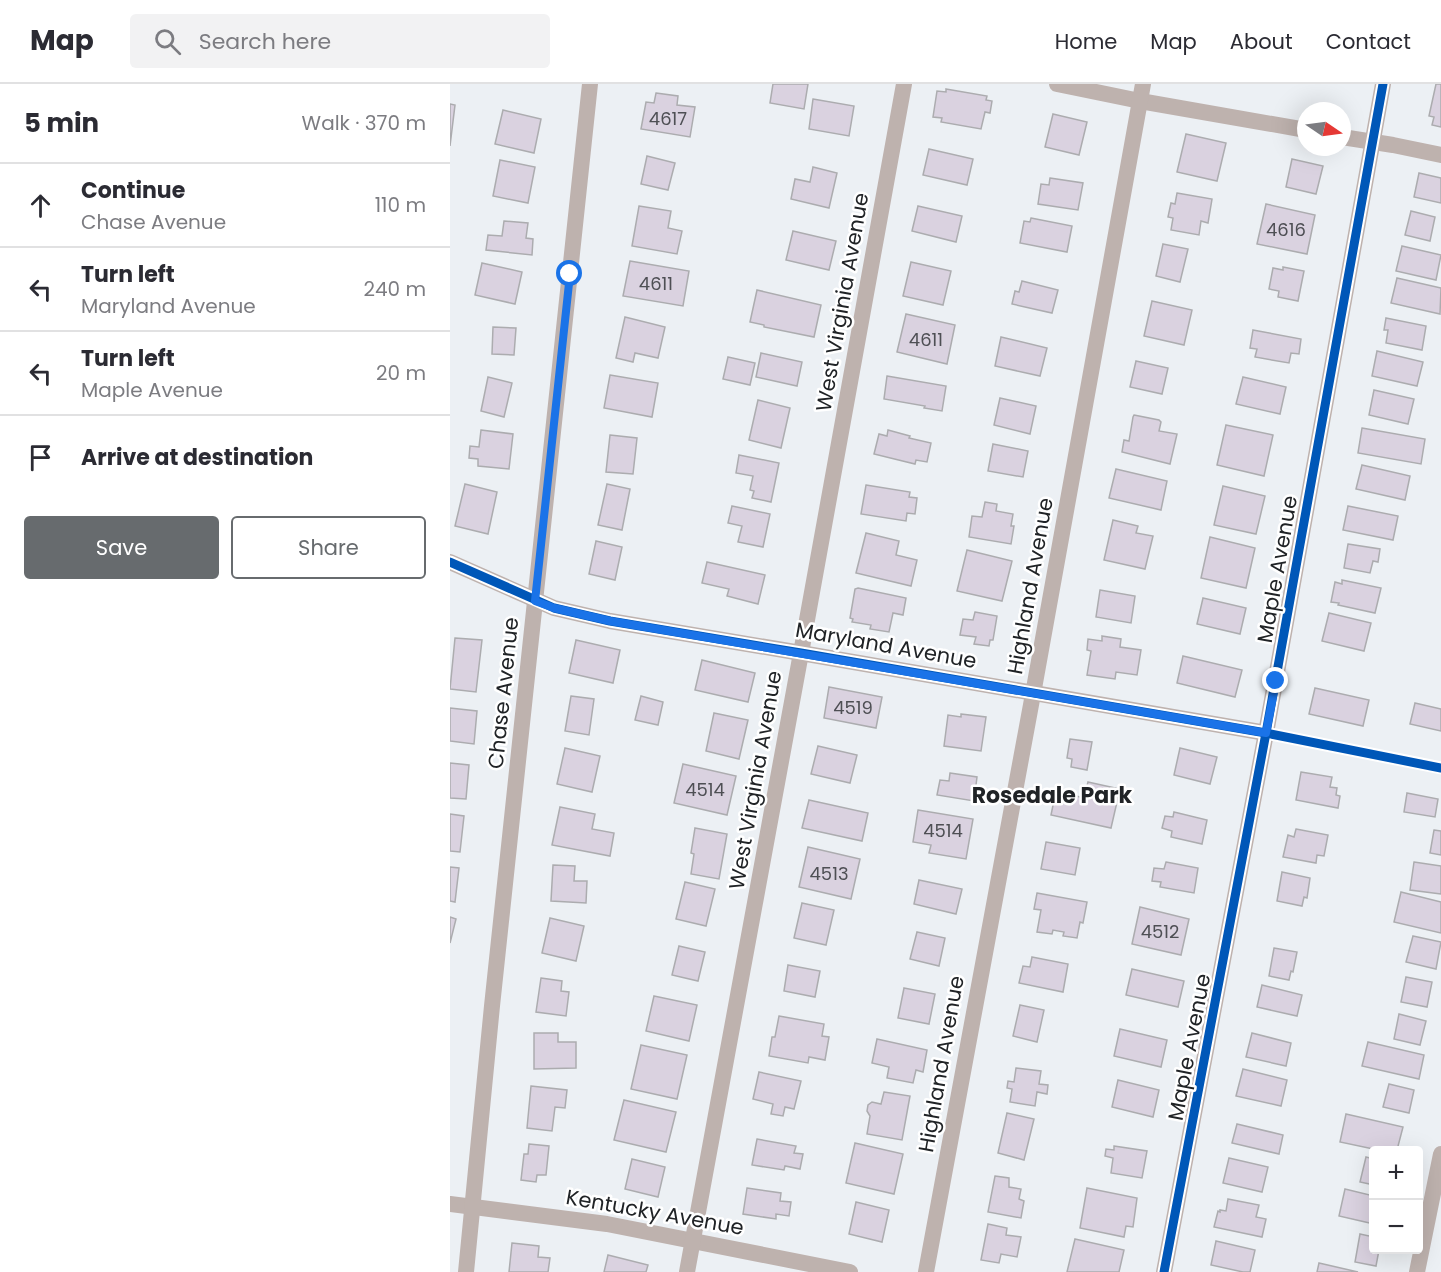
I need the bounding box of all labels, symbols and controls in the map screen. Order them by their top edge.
search box [130,14,550,68]
text: Map [30,21,94,60]
icon: search [151,25,184,58]
text: Search here [199,26,331,57]
text: Home [1055,27,1117,56]
text: Map [1150,27,1197,56]
text: About [1230,27,1293,56]
text: Contact [1326,27,1411,56]
north arrow [1297,102,1351,156]
text: 5 min [24,105,99,141]
house number: 4617 [649,106,687,131]
text: Walk · 370 m [302,109,426,137]
text: Continue [81,175,185,206]
icon: ahead [24,189,57,222]
street label: West Virginia Avenue [808,190,876,414]
text: 110 m [375,191,426,219]
text: Chase Avenue [81,208,226,236]
house number: 4616 [1266,217,1306,242]
text: Turn left [81,259,175,290]
route start [556,260,582,286]
house number: 4611 [639,271,673,296]
icon: left [24,273,57,306]
text: 240 m [363,275,426,303]
text: Maryland Avenue [81,292,256,320]
house number: 4611 [909,327,943,352]
text: Turn left [81,343,175,374]
icon: left [24,357,57,390]
text: 20 m [376,359,426,387]
text: Maple Avenue [81,376,223,404]
icon: arrive [24,441,57,474]
text: Arrive at destination [81,442,313,473]
street label: Maple Avenue [1250,493,1304,645]
street label: Highland Avenue [1000,495,1060,677]
button: Save [24,516,219,579]
button: Share [231,516,426,579]
street label: Maryland Avenue [793,615,979,675]
street label: Chase Avenue [481,616,525,770]
route end [1262,667,1288,693]
street label: West Virginia Avenue [721,668,789,892]
house number: 4519 [833,695,873,720]
house number: 4514 [685,777,725,802]
district label: Rosedale Park [972,780,1133,811]
house number: 4514 [923,818,963,843]
house number: 4513 [810,861,849,886]
house number: 4512 [1141,919,1179,944]
street label: Maple Avenue [1161,971,1217,1123]
street label: Highland Avenue [911,973,971,1155]
map controls [1369,1146,1423,1254]
button: + [1369,1146,1423,1200]
street label: Kentucky Avenue [564,1182,746,1242]
button: − [1369,1200,1423,1254]

